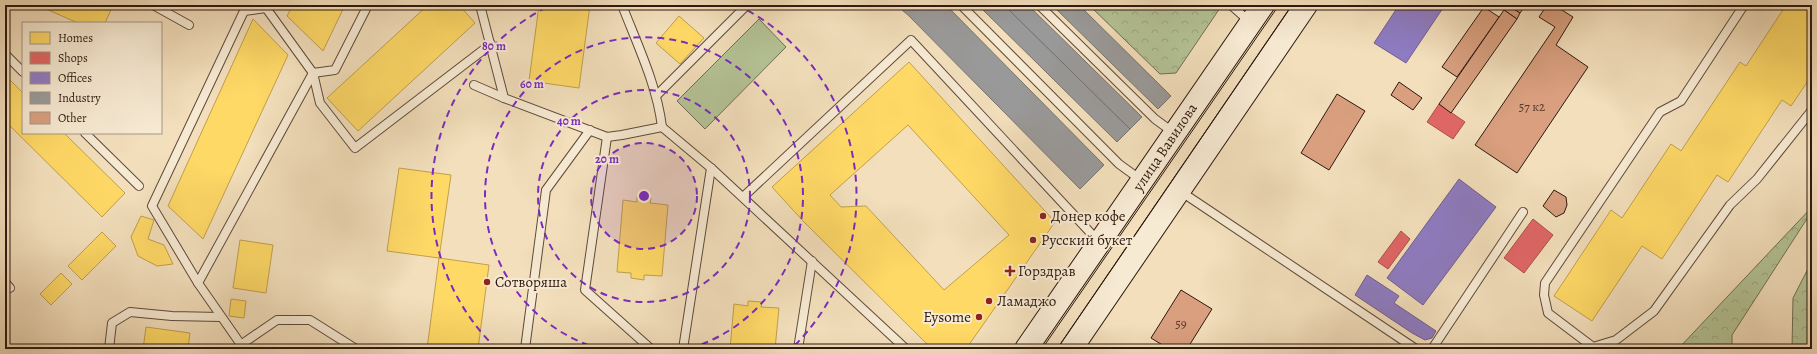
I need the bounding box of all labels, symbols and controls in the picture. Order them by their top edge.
legend [22,22,162,134]
text: Homes [58,30,93,46]
text: 80 m [482,38,506,54]
text: Shops [58,50,88,66]
text: Offices [58,70,92,86]
text: 60 m [520,76,544,92]
text: Industry [58,90,101,106]
house number: 57 к2 [1519,98,1545,115]
street label: улица Вавилова [1128,99,1202,196]
text: Other [58,110,87,126]
text: 40 m [557,113,581,129]
text: 20 m [595,151,619,167]
centre of rings [637,189,651,203]
place label: Донер кофе [1051,206,1126,226]
marker: Донер кофе [1038,211,1048,221]
place label: Русский букет [1041,230,1133,250]
marker: Русский букет [1028,235,1038,245]
place label: Горздрав [1018,261,1076,281]
marker: Горздрав [1005,266,1015,276]
place label: Сотворяша [495,272,567,292]
marker: Сотворяша [482,277,492,287]
place label: Ламаджо [997,291,1056,311]
marker: Ламаджо [984,296,994,306]
place label: Eysome [923,307,971,327]
marker: Eysome [974,312,984,322]
house number: 59 [1175,315,1187,332]

